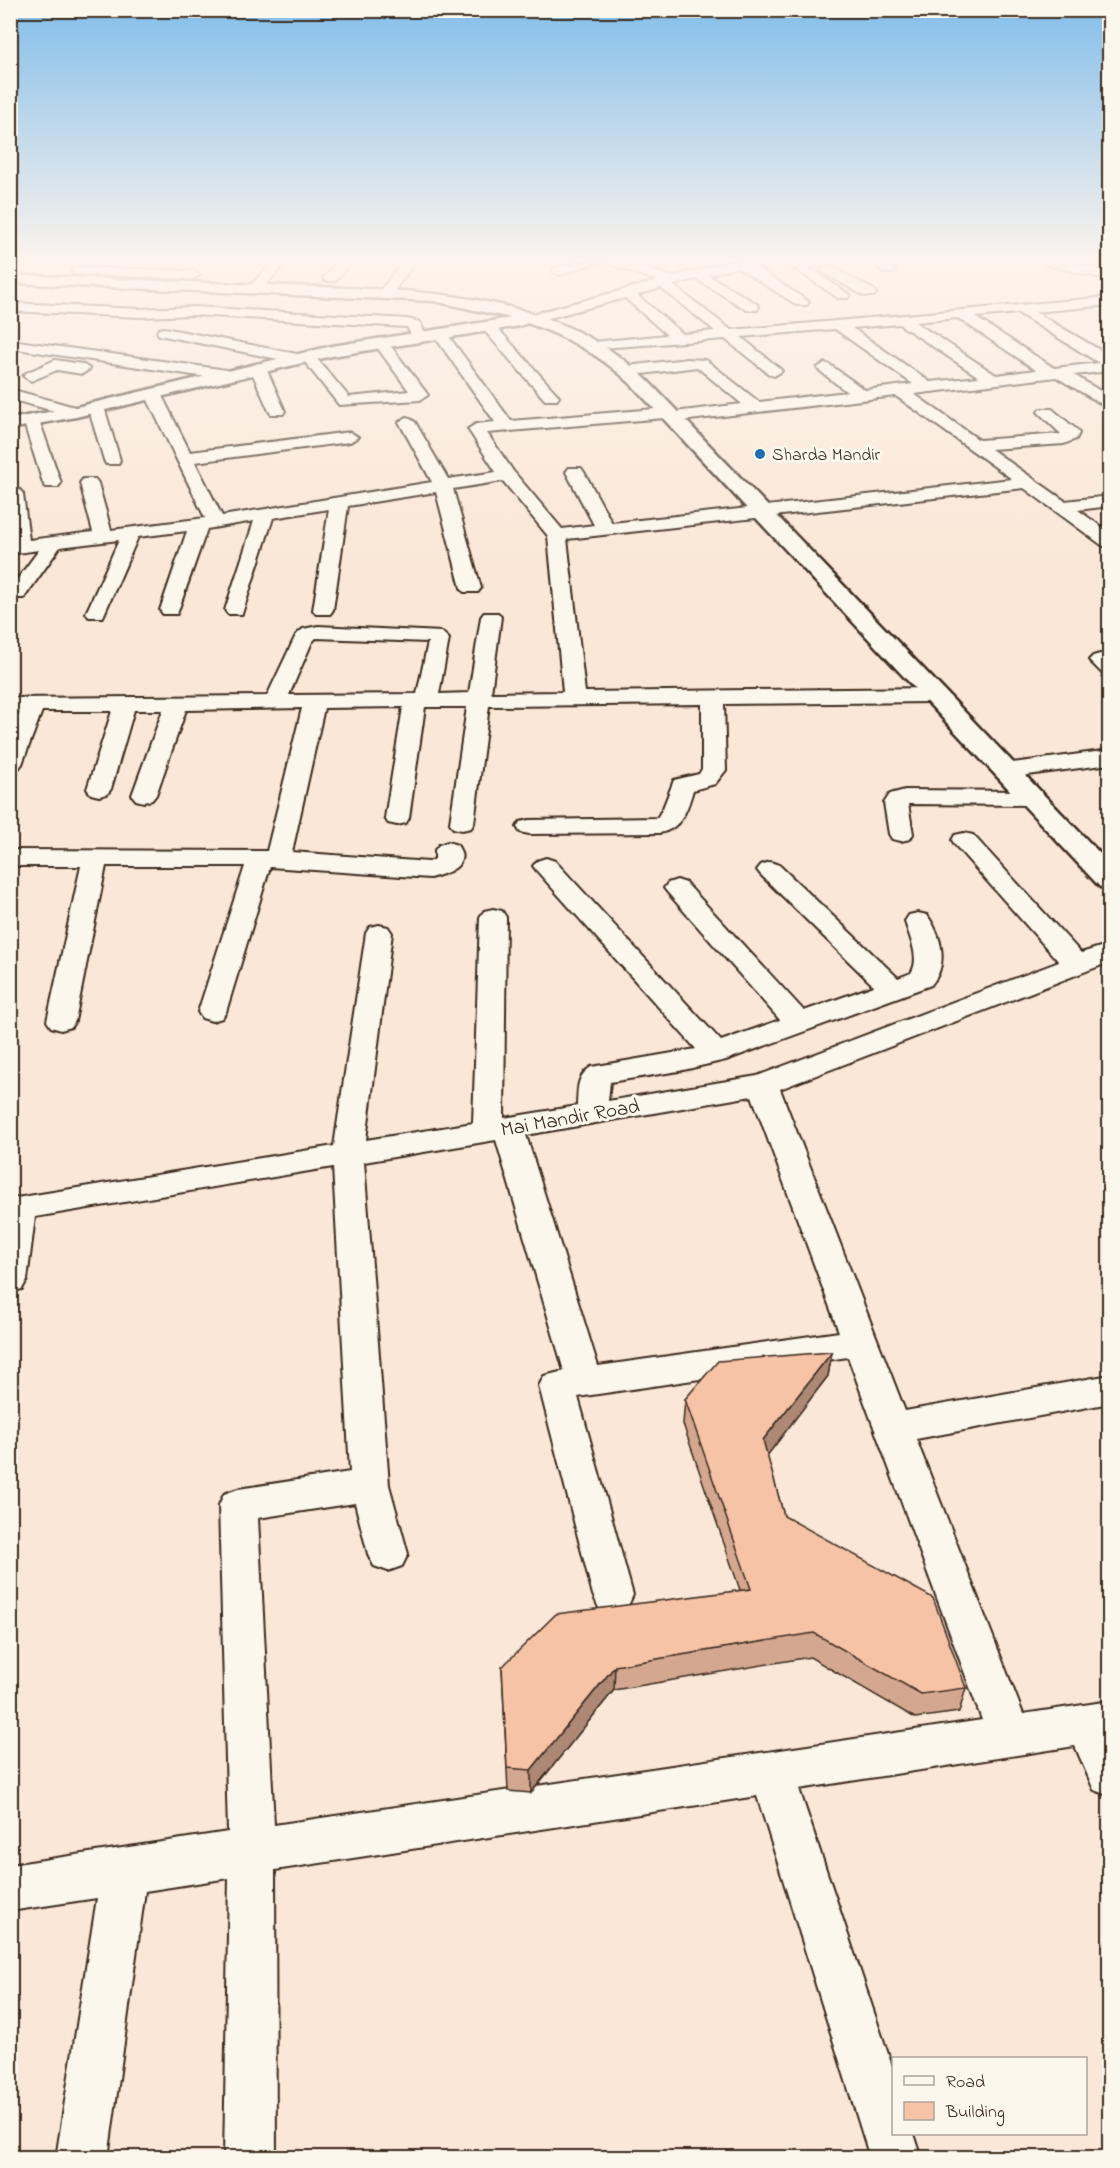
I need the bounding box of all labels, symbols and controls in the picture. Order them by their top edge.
place label: Sharda Mandir [772,443,881,469]
marker: Sharda Mandir [753,447,767,461]
street label: Mai Mandir Road [499,1092,642,1146]
legend [892,2057,1087,2135]
text: Road [946,2070,985,2096]
text: Building [945,2100,1005,2127]

